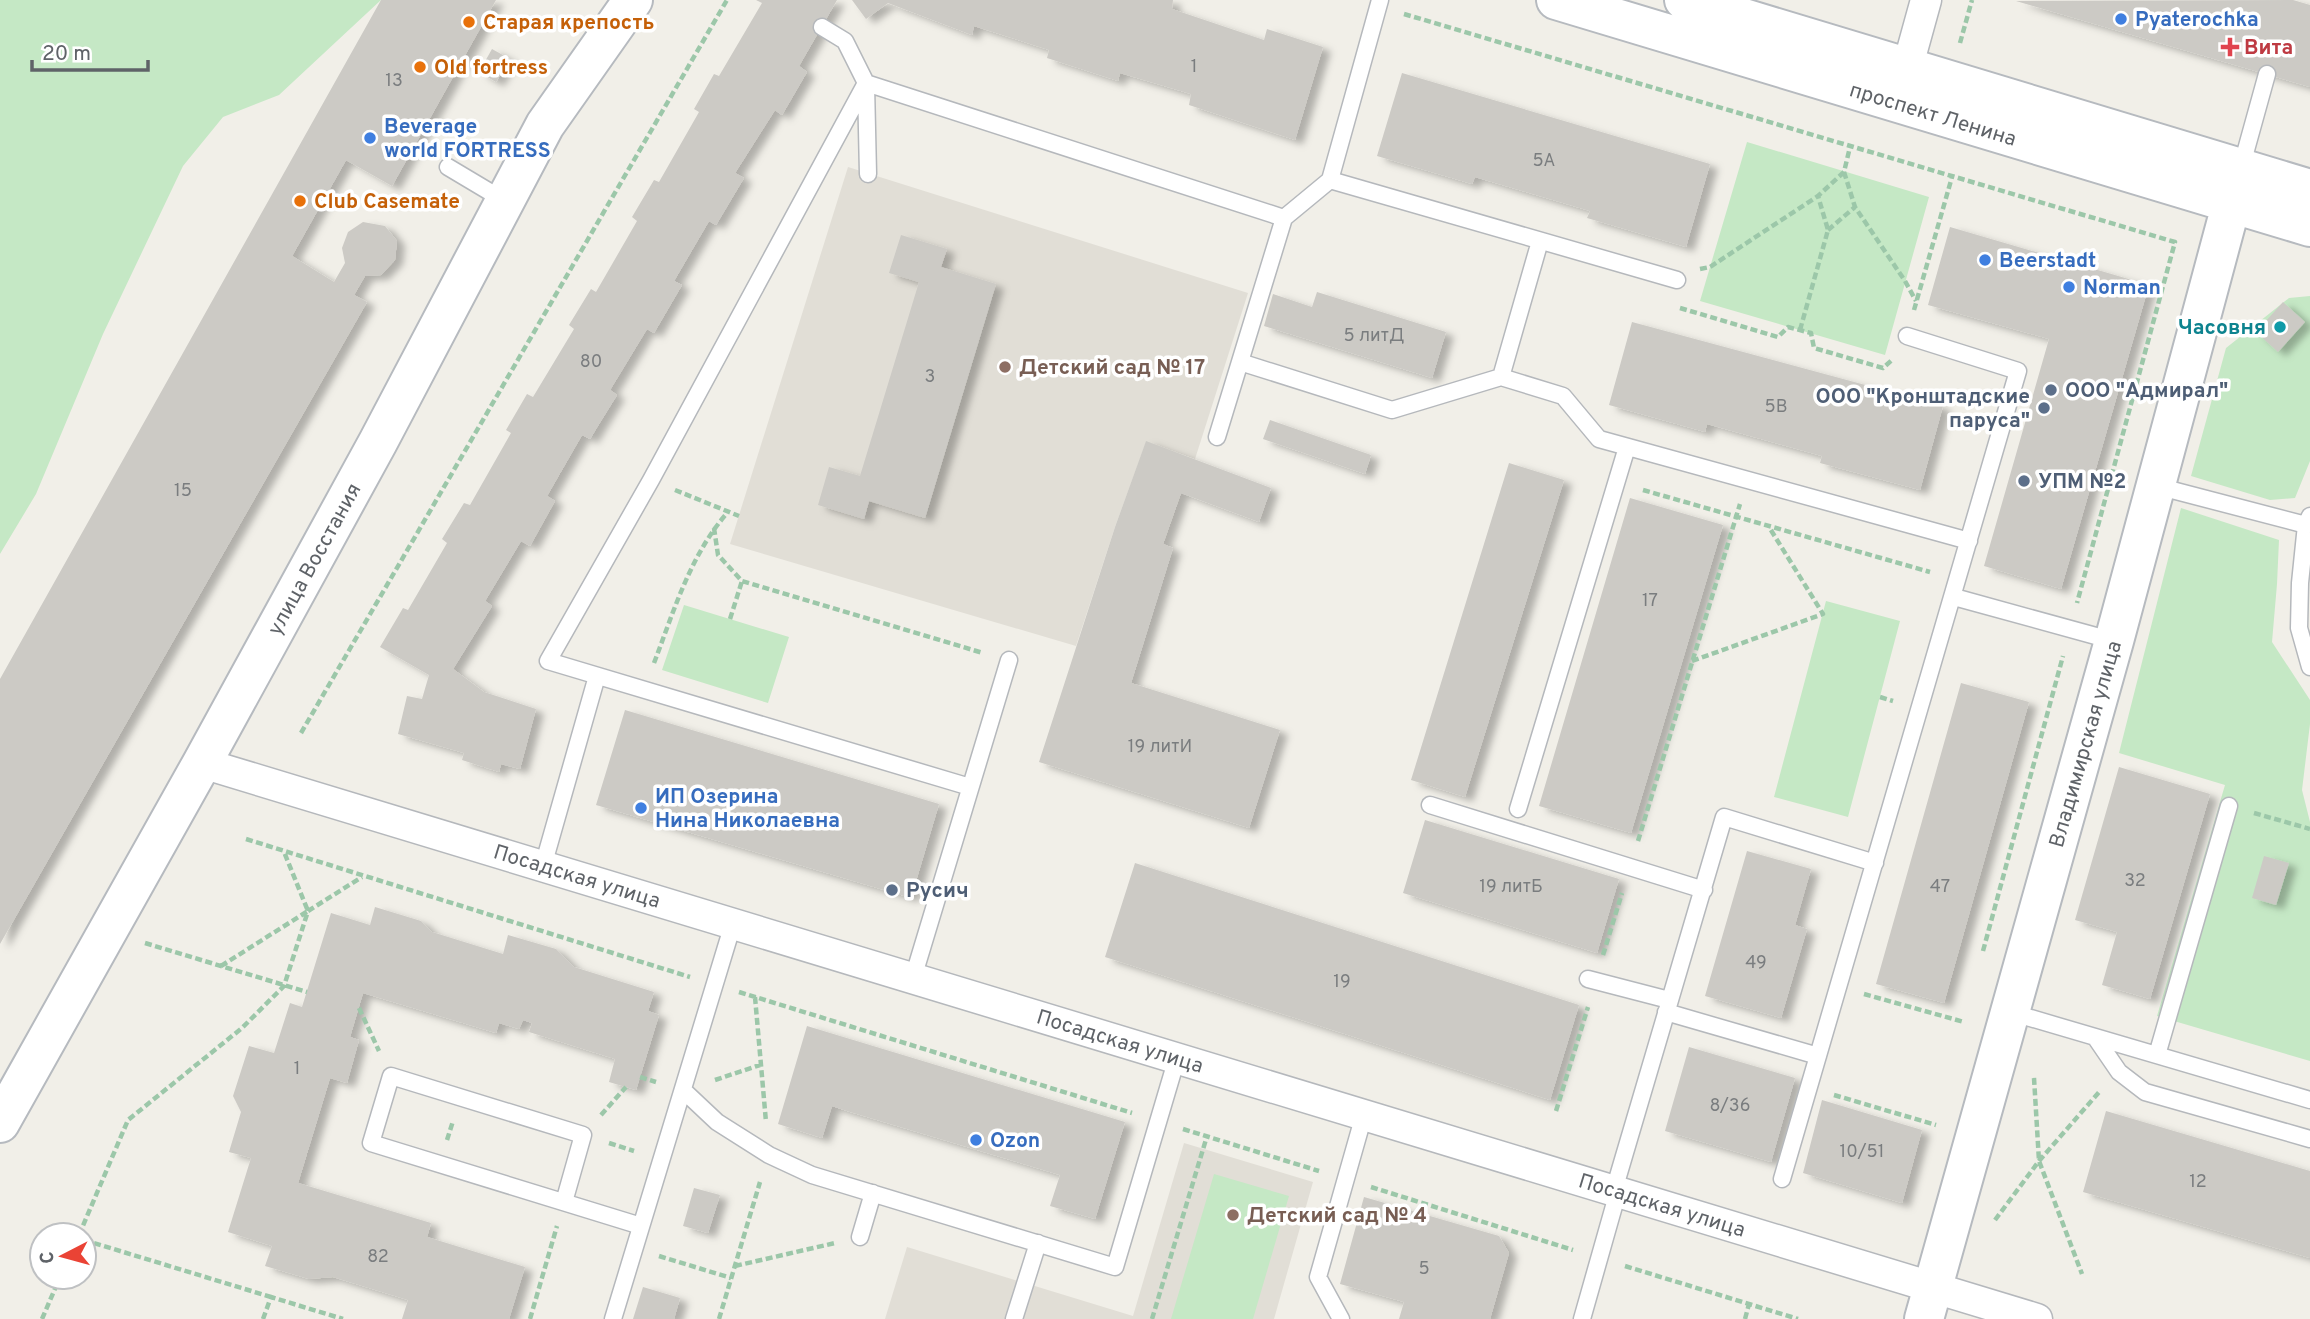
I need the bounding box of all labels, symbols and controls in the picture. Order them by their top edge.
place label: Pyaterochka [2135,7,2259,34]
place label: Старая крепость [483,10,654,37]
marker: Pyaterochka [2113,11,2129,27]
marker: Старая крепость [461,14,477,30]
scale bar [32,28,147,72]
place label: Вита [2244,35,2293,62]
marker: Вита [2222,39,2238,55]
text: 20 m [42,41,91,68]
place label: Old fortress [434,55,548,82]
house number: 1 [1191,56,1197,79]
marker: Old fortress [412,59,428,75]
house number: 13 [385,70,403,93]
street label: проспект Ленина [1846,77,2019,154]
place label: Beverage world FORTRESS [384,114,551,165]
marker: Beverage world FORTRESS [362,130,378,146]
house number: 5А [1532,150,1556,173]
place label: Club Casemate [314,189,460,216]
marker: Club Casemate [292,193,308,209]
place label: Beerstadt [1999,248,2096,275]
marker: Beerstadt [1977,252,1993,268]
place label: Norman [2083,275,2161,302]
marker: Norman [2061,279,2077,295]
place label: Часовня [2178,315,2266,342]
marker: Часовня [2272,319,2288,335]
house number: 5 литД [1344,325,1404,348]
house number: 80 [580,351,602,374]
place label: Детский сад № 17 [1019,355,1205,382]
marker: Детский сад № 17 [997,359,1013,375]
house number: 3 [925,366,935,389]
place label: ООО "Адмирал" [2065,378,2228,405]
marker: ООО "Адмирал" [2043,382,2059,398]
place label: ООО "Кронштадские паруса" [1816,384,2030,435]
house number: 5В [1765,396,1788,419]
marker: ООО "Кронштадские паруса" [2036,400,2052,416]
place label: УПМ №2 [2038,469,2126,496]
marker: УПМ №2 [2016,473,2032,489]
street label: улица Восстания [262,479,368,641]
house number: 15 [174,480,192,503]
house number: 17 [1642,590,1658,613]
street label: Владимирская улица [2044,638,2129,851]
house number: 19 литИ [1128,736,1192,759]
place label: ИП Озерина Нина Николаевна [655,784,840,835]
marker: ИП Озерина Нина Николаевна [633,800,649,816]
street label: Посадская улица [490,839,663,916]
house number: 32 [2124,870,2146,893]
house number: 19 литБ [1479,876,1543,899]
house number: 47 [1930,876,1950,899]
place label: Русич [906,878,969,905]
marker: Русич [884,882,900,898]
house number: 49 [1745,952,1767,975]
house number: 19 [1333,971,1351,994]
street label: Посадская улица [1033,1004,1206,1081]
house number: 1 [294,1058,300,1081]
house number: 8/36 [1710,1095,1750,1118]
place label: Ozon [990,1128,1040,1155]
marker: Ozon [968,1132,984,1148]
house number: 10/51 [1840,1141,1884,1164]
street label: Посадская улица [1575,1168,1748,1245]
house number: 12 [2189,1171,2207,1194]
place label: Детский сад № 4 [1247,1203,1427,1230]
marker: Детский сад № 4 [1225,1207,1241,1223]
north arrow [28,1221,98,1291]
house number: 82 [367,1246,389,1269]
text: С [36,1250,61,1265]
house number: 5 [1418,1258,1430,1281]

